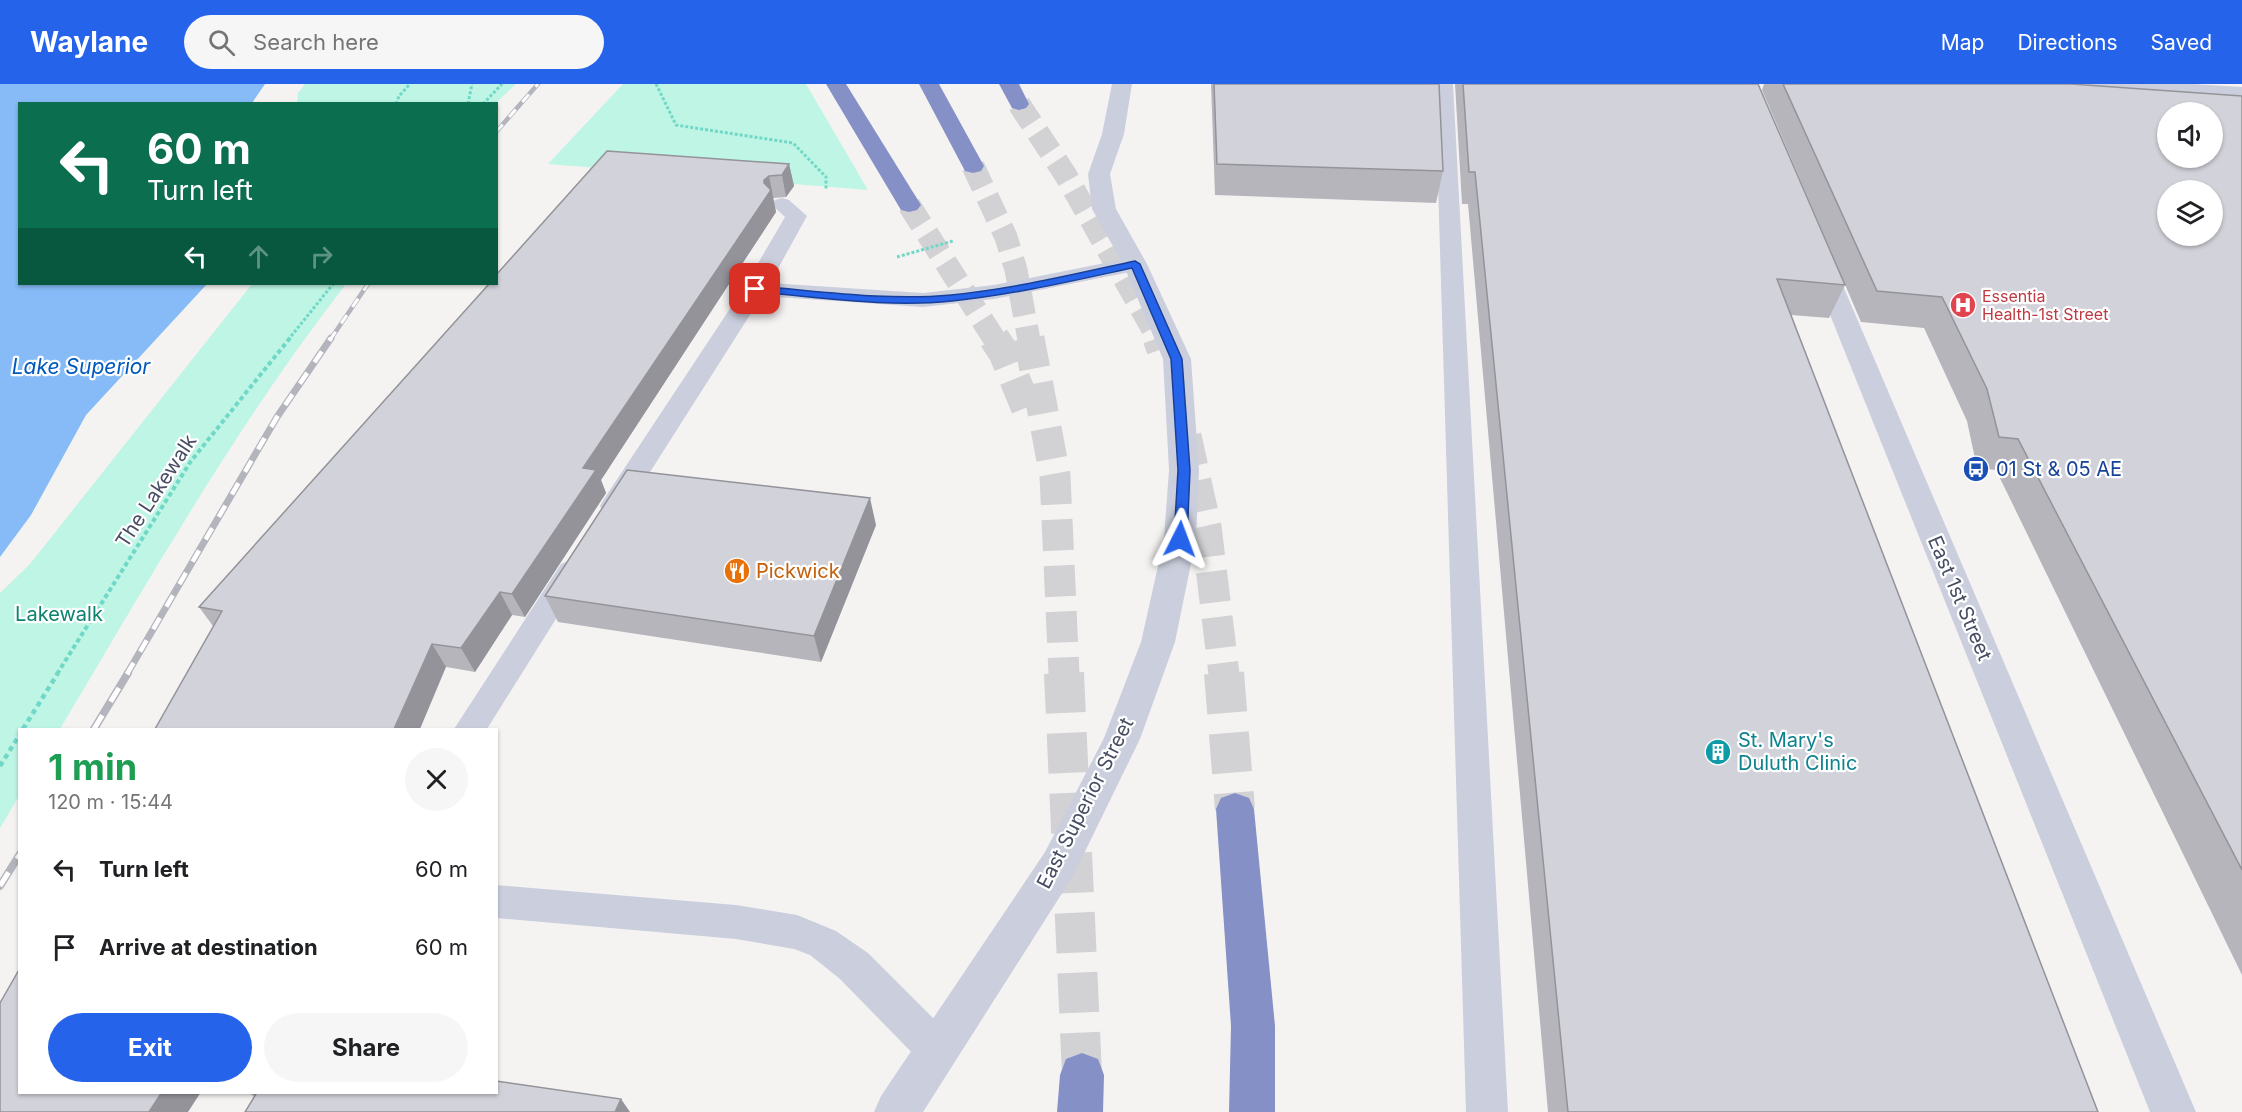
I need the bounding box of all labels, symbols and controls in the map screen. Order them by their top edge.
search box [184,15,604,69]
text: Waylane [30,25,148,59]
icon: search [205,26,238,59]
text: Search here [253,29,379,55]
text: Map [1941,30,1984,55]
text: Directions [2017,30,2118,55]
text: Saved [2151,30,2212,55]
map controls [2157,102,2223,246]
button: sound [2157,102,2223,168]
text: 60 m [147,123,251,174]
icon: left [48,126,126,204]
text: Turn left [147,174,253,207]
button: layers [2157,180,2223,246]
icon: left [179,240,212,273]
icon: ahead [242,240,275,273]
icon: right [305,240,338,273]
pin [729,263,780,314]
icon: arrive [738,272,771,305]
place label: Essentia Health-1st Street [1982,286,2108,324]
hospital icon: Essentia Health-1st Street [1948,290,1978,320]
water label: Lake Superior [12,354,151,379]
street label: The Lakewalk [111,430,201,552]
bus stop icon: 01 St & 05 AE [1961,454,1991,484]
place label: 01 St & 05 AE [1996,457,2122,481]
position arrow [1148,507,1212,571]
street label: East 1st Street [1923,532,1997,664]
restaurant icon: Pickwick [722,556,752,586]
place label: Pickwick [756,559,840,583]
park label: Lakewalk [15,602,103,626]
street label: East Superior Street [1031,713,1139,893]
place label: St. Mary's Duluth Clinic [1738,728,1857,775]
building icon: St. Mary's Duluth Clinic [1703,737,1733,767]
text: 1 min [48,745,137,789]
button: close [405,748,468,811]
text: 120 m · 15:44 [48,790,173,814]
icon: left [48,853,81,886]
text: Turn left [99,856,189,882]
text: 60 m [415,856,468,882]
icon: arrive [48,931,81,964]
text: Arrive at destination [99,934,318,960]
text: 60 m [415,934,468,960]
button: Exit [48,1013,252,1082]
button: Share [264,1013,468,1082]

